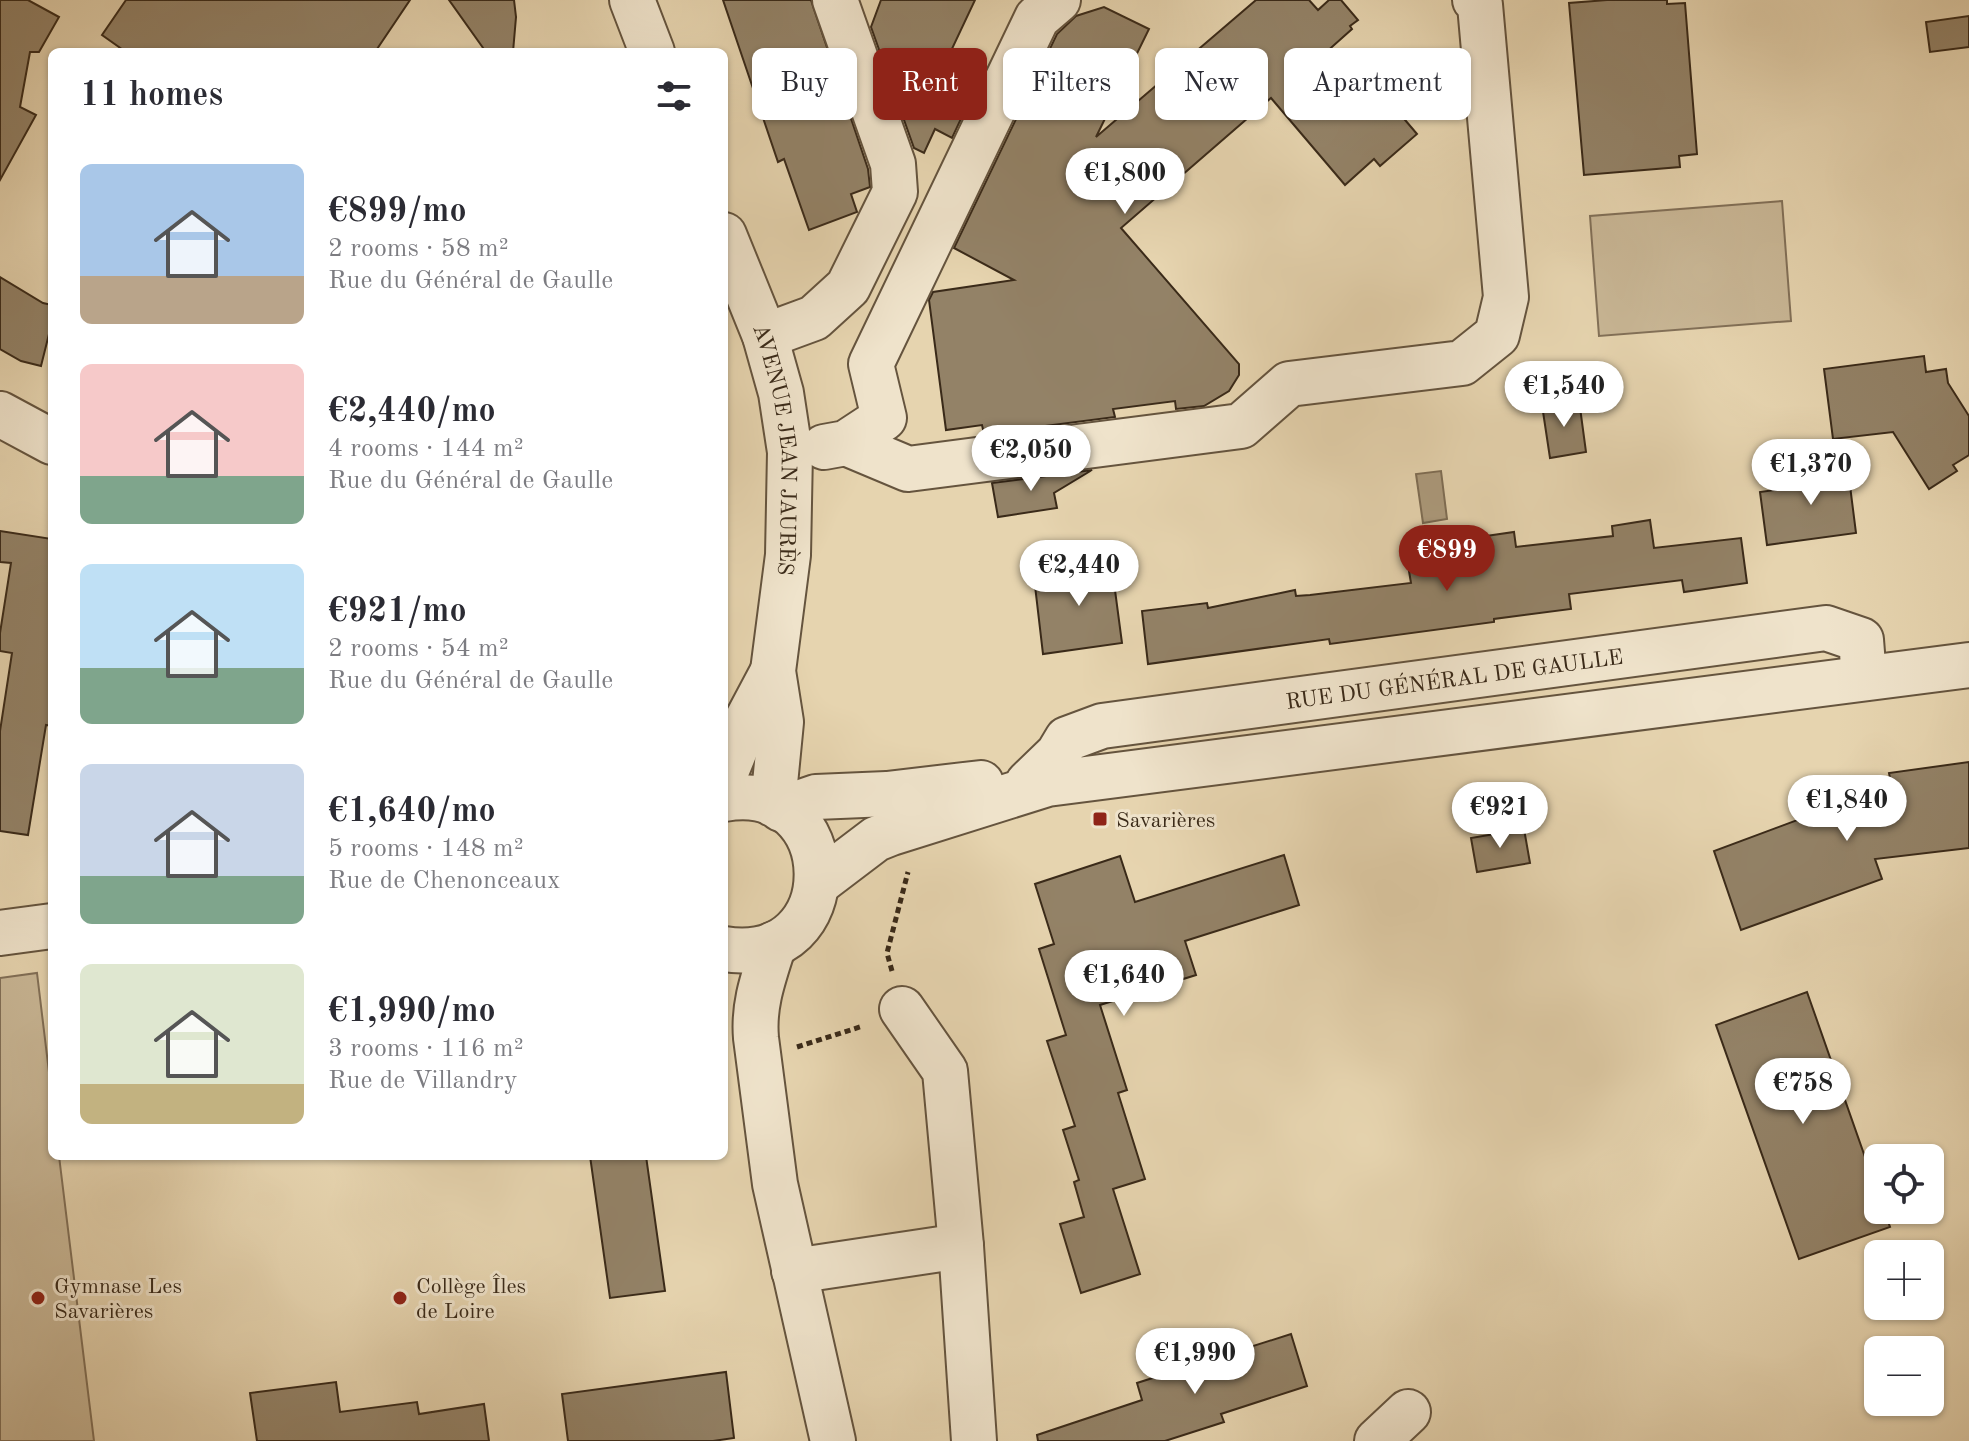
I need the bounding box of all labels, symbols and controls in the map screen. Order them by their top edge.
chip: Buy [752,48,857,120]
chip: Rent [873,48,987,120]
chip: Filters [1003,48,1139,120]
chip: New [1155,48,1268,120]
chip: Apartment [1284,48,1471,120]
icon: filters [652,74,696,118]
text: 11 homes [80,79,223,113]
pin: €1,800 [1060,148,1190,216]
text: €1,800 [1084,161,1166,187]
text: €899/mo [328,195,467,229]
icon: home [144,196,240,292]
text: 2 rooms · 58 m² [328,236,509,262]
text: Rue du Général de Gaulle [328,268,613,294]
street label: AVENUE JEAN JAURÈS [748,321,800,577]
pin: €1,540 [1499,361,1629,429]
text: €1,540 [1523,374,1605,400]
text: €2,440/mo [328,395,496,429]
icon: home [144,396,240,492]
pin: €2,050 [966,425,1096,493]
text: 4 rooms · 144 m² [328,436,524,462]
text: €2,050 [990,438,1072,464]
pin: €1,370 [1746,439,1876,507]
text: €1,370 [1770,452,1852,478]
text: Rue du Général de Gaulle [328,468,613,494]
pin: €899 [1400,525,1494,593]
text: €899 [1417,538,1477,564]
pin: €2,440 [1014,540,1144,608]
text: €2,440 [1038,553,1120,579]
text: €921/mo [328,595,467,629]
icon: home [144,596,240,692]
text: 2 rooms · 54 m² [328,636,509,662]
street label: RUE DU GÉNÉRAL DE GAULLE [1284,647,1625,714]
text: Rue du Général de Gaulle [328,668,613,694]
pin: €1,840 [1782,775,1912,843]
pin: €921 [1453,782,1547,850]
text: €1,840 [1806,788,1888,814]
text: €1,640/mo [328,795,496,829]
text: €921 [1470,795,1530,821]
icon: home [144,796,240,892]
marker: Savarières [1091,810,1109,828]
place label: Savarières [1116,810,1215,832]
text: 5 rooms · 148 m² [328,836,524,862]
text: Rue de Chenonceaux [328,868,561,894]
pin: €1,640 [1059,950,1189,1018]
text: €1,640 [1083,963,1165,989]
text: €1,990/mo [328,995,496,1029]
icon: home [144,996,240,1092]
text: 3 rooms · 116 m² [328,1036,524,1062]
pin: €758 [1756,1058,1850,1126]
text: Rue de Villandry [328,1068,517,1094]
text: €758 [1773,1071,1833,1097]
map controls [1864,1144,1944,1416]
button: locate [1864,1144,1944,1224]
button: + [1864,1240,1944,1320]
place label: Collège Îles de Loire [416,1273,526,1323]
place label: Gymnase Les Savarières [54,1276,182,1323]
marker: Gymnase Les Savarières [29,1289,47,1307]
marker: Collège Îles de Loire [391,1289,409,1307]
pin: €1,990 [1130,1328,1260,1396]
button: − [1864,1336,1944,1416]
text: €1,990 [1154,1341,1236,1367]

